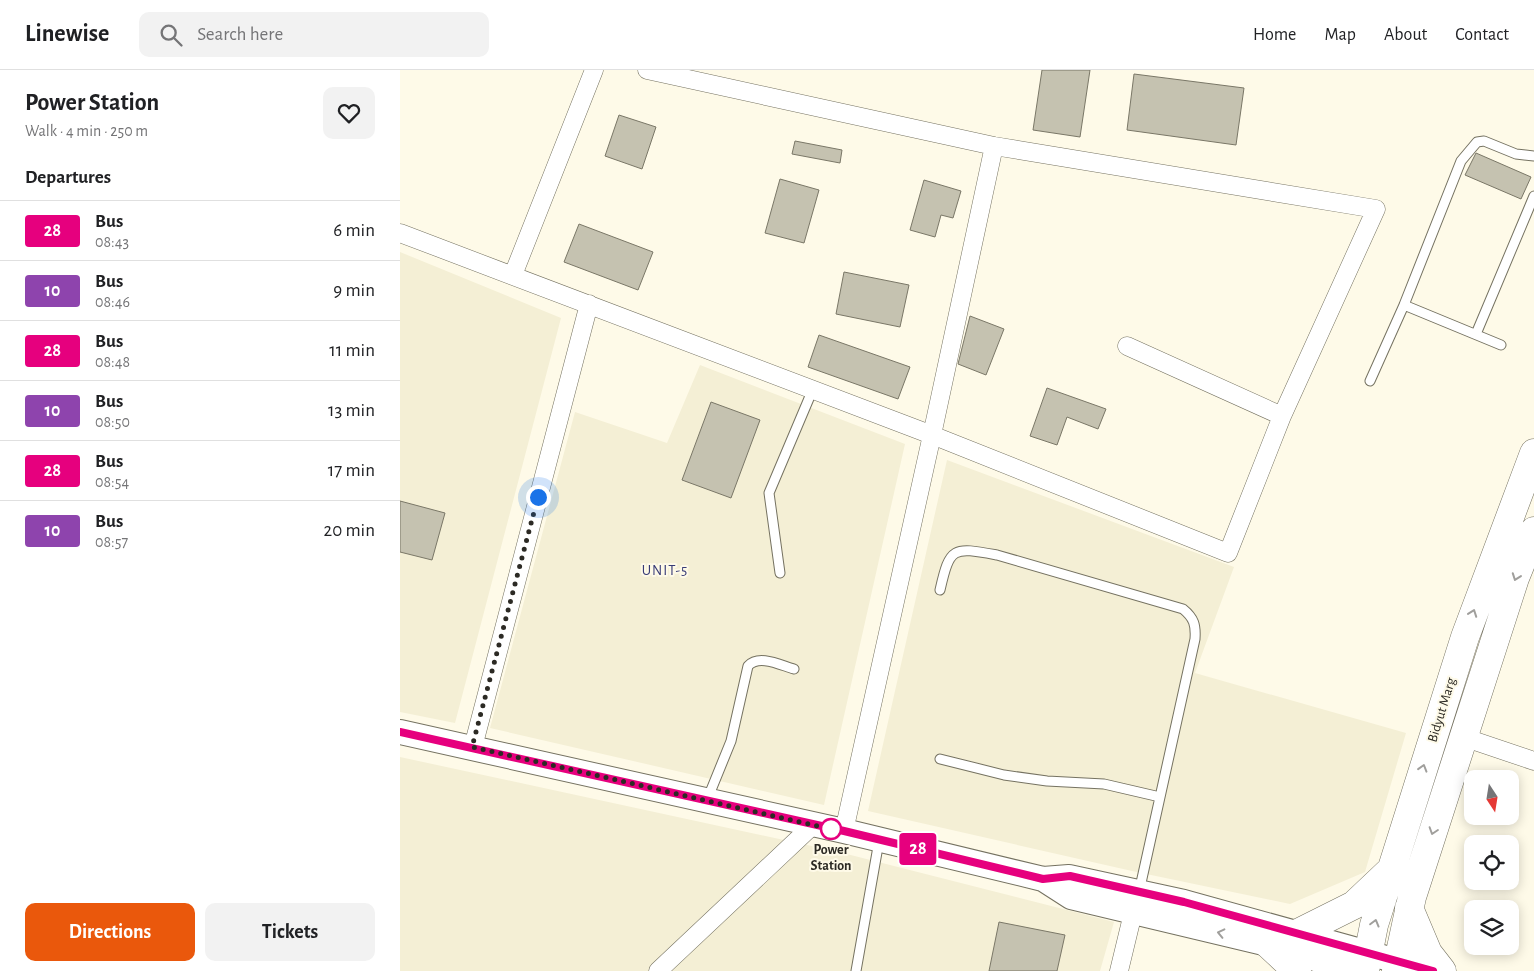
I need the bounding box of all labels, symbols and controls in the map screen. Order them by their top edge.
search box [139,12,489,57]
icon: search [157,21,185,49]
text: Linewise [25,22,109,46]
text: Search here [197,25,283,44]
text: Home [1253,26,1296,44]
text: Map [1324,26,1356,44]
text: About [1384,26,1427,44]
text: Contact [1455,26,1509,44]
button: heart [323,87,375,139]
text: Power Station [25,91,159,115]
text: Walk · 4 min · 250 m [25,123,148,139]
text: Departures [25,168,111,187]
text: Bus [95,212,123,231]
text: 6 min [333,221,375,240]
text: 28 [44,222,61,240]
text: 08:43 [95,234,129,250]
text: Bus [95,272,123,291]
text: 9 min [333,281,375,300]
text: 10 [45,282,60,300]
text: 08:46 [95,294,130,310]
text: Bus [95,332,123,351]
text: 11 min [329,341,375,360]
text: 28 [44,342,61,360]
text: 08:48 [95,354,130,370]
text: Bus [95,392,123,411]
text: 13 min [328,401,375,420]
text: 10 [45,402,60,420]
text: 08:50 [95,414,130,430]
text: Bus [95,452,123,471]
text: 17 min [328,461,375,480]
text: 28 [44,462,61,480]
text: 08:54 [95,474,129,490]
your location [526,485,551,510]
text: Bus [95,512,123,531]
text: 20 min [324,521,375,540]
text: 10 [45,522,60,540]
text: 08:57 [95,534,128,550]
district label: UNIT-5 [642,563,688,578]
one-way arrow [1512,572,1522,580]
one-way arrow [1467,610,1477,618]
street label: Bidyut Marg [1426,676,1458,744]
one-way arrow [1418,765,1428,773]
north arrow [1464,770,1519,825]
map controls [1464,770,1519,955]
marker: Power Station [820,818,842,840]
one-way arrow [1429,826,1439,834]
line badge: 28 [896,833,940,865]
button: locate [1464,835,1519,890]
text: 28 [909,840,927,858]
place label: Power Station [810,843,852,873]
button: layers [1464,900,1519,955]
button: Directions [25,903,195,961]
button: Tickets [205,903,375,961]
one-way arrow [1370,920,1380,928]
one-way arrow [1216,928,1225,939]

